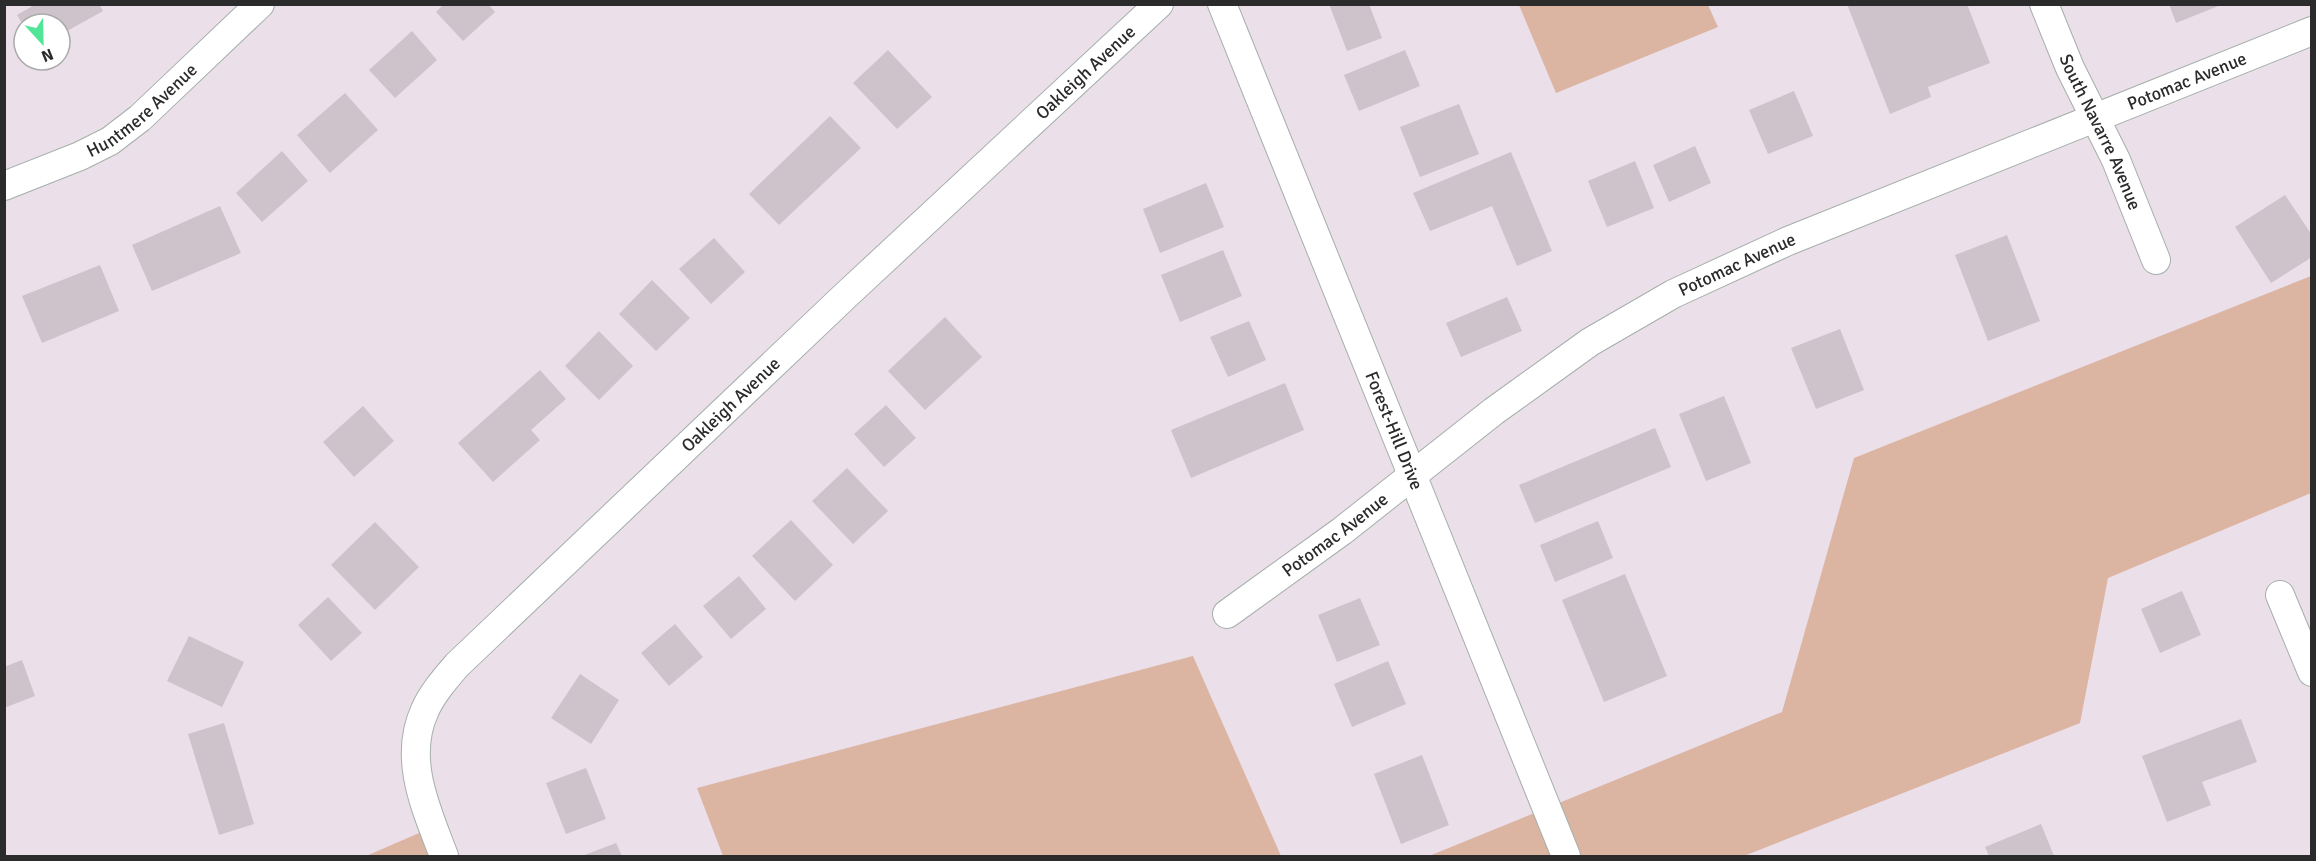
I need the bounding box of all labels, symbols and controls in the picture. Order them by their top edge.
north arrow [12,12,72,72]
street label: Oakleigh Avenue [1031,21,1140,124]
text: N [38,44,56,66]
street label: Potomac Avenue [2124,47,2250,115]
street label: South Navarre Avenue [2055,51,2146,213]
street label: Huntmere Avenue [83,59,202,162]
street label: Potomac Avenue [1675,228,1799,301]
street label: Oakleigh Avenue [677,352,785,457]
street label: Forest-Hill Drive [1360,368,1428,493]
street label: Potomac Avenue [1278,488,1392,582]

